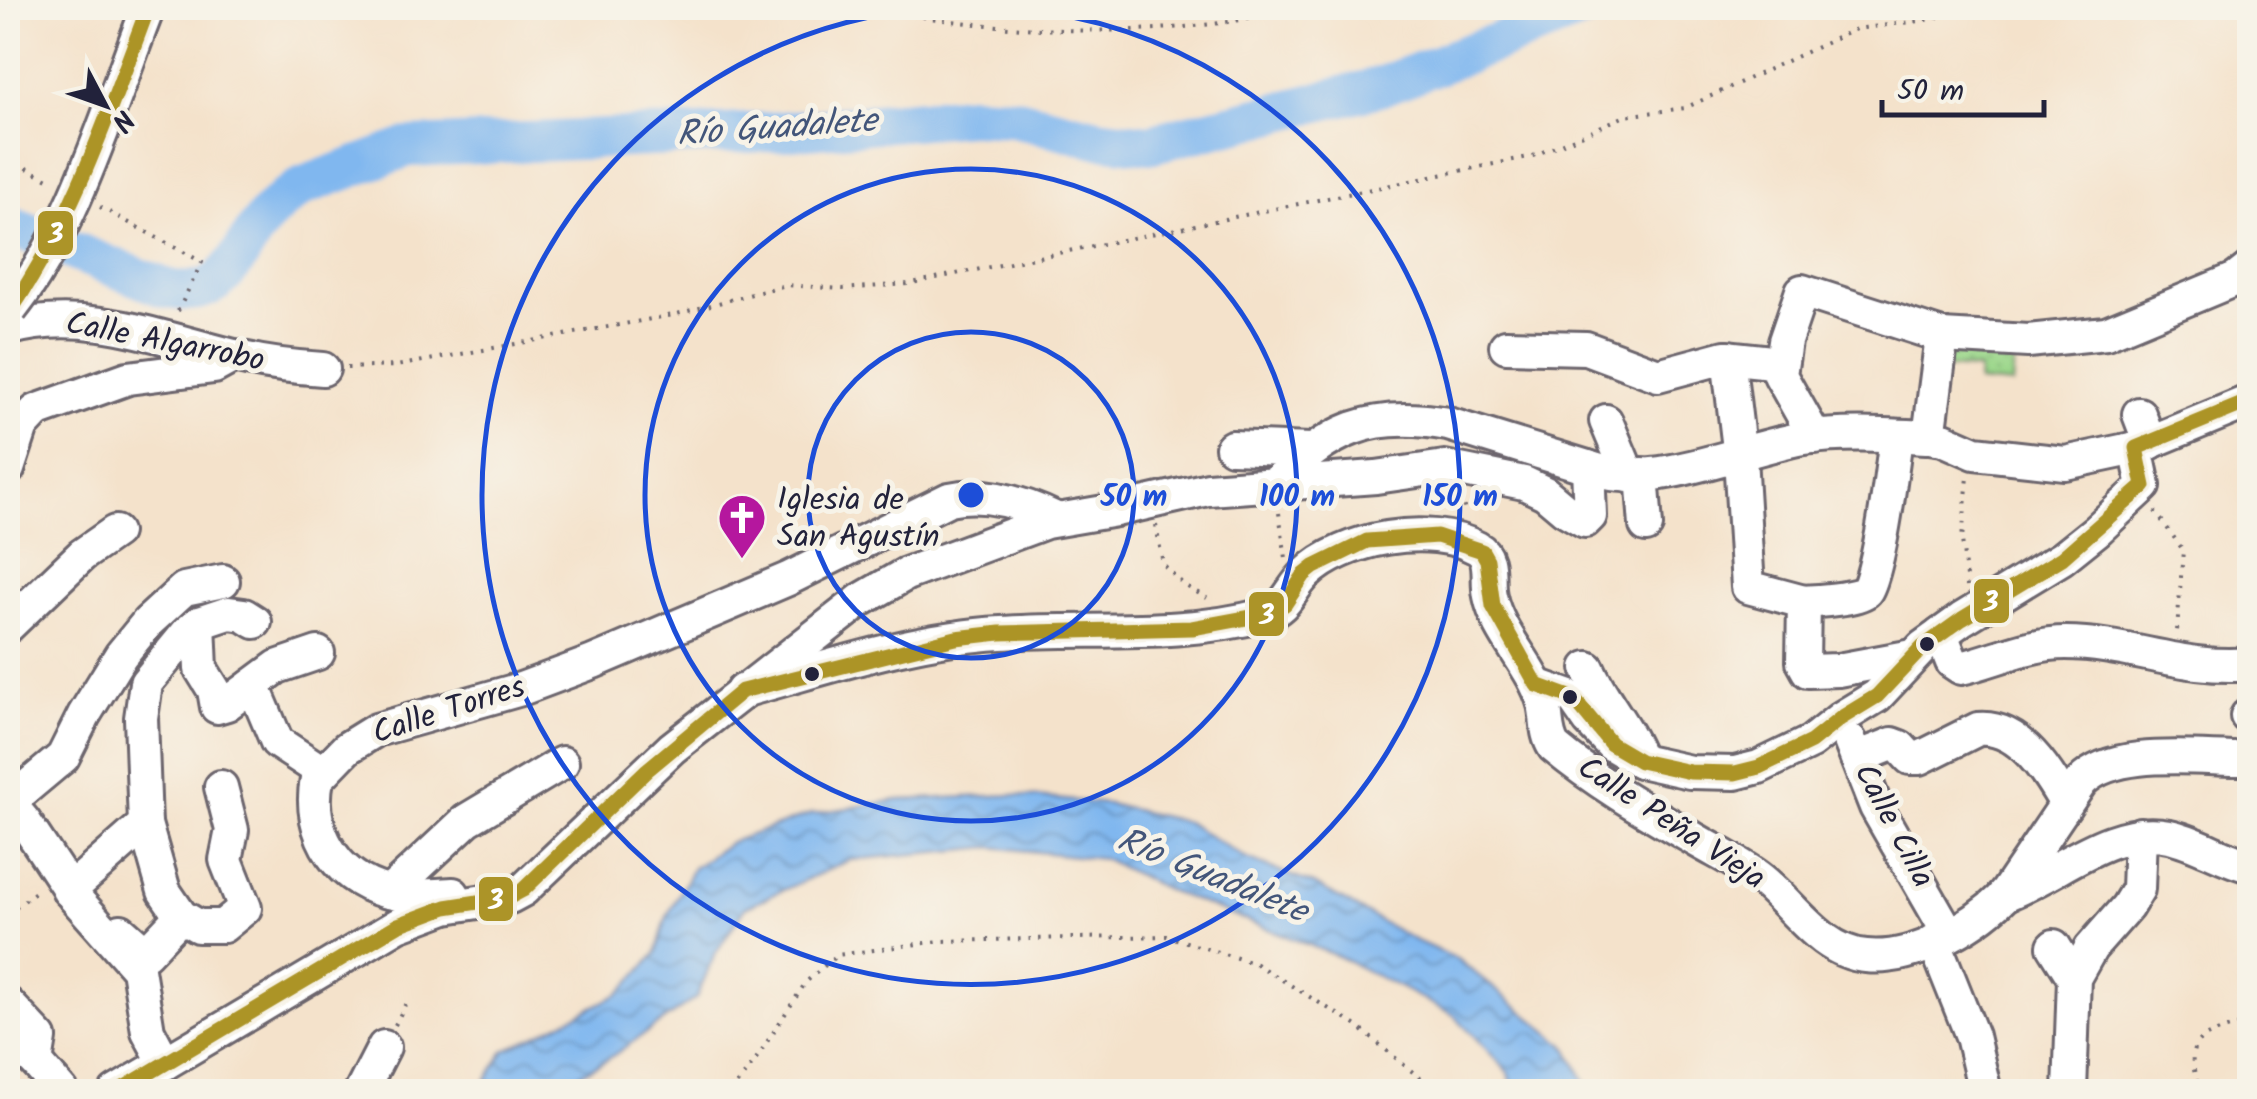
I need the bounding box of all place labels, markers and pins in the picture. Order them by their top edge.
place label: Iglesia de San Agustín [777,475,940,563]
centre of rings [953,477,989,513]
church icon: Iglesia de San Agustín [716,492,768,560]
unlabelled marker [1917,634,1937,654]
unlabelled marker [802,664,822,684]
unlabelled marker [1560,687,1580,707]

